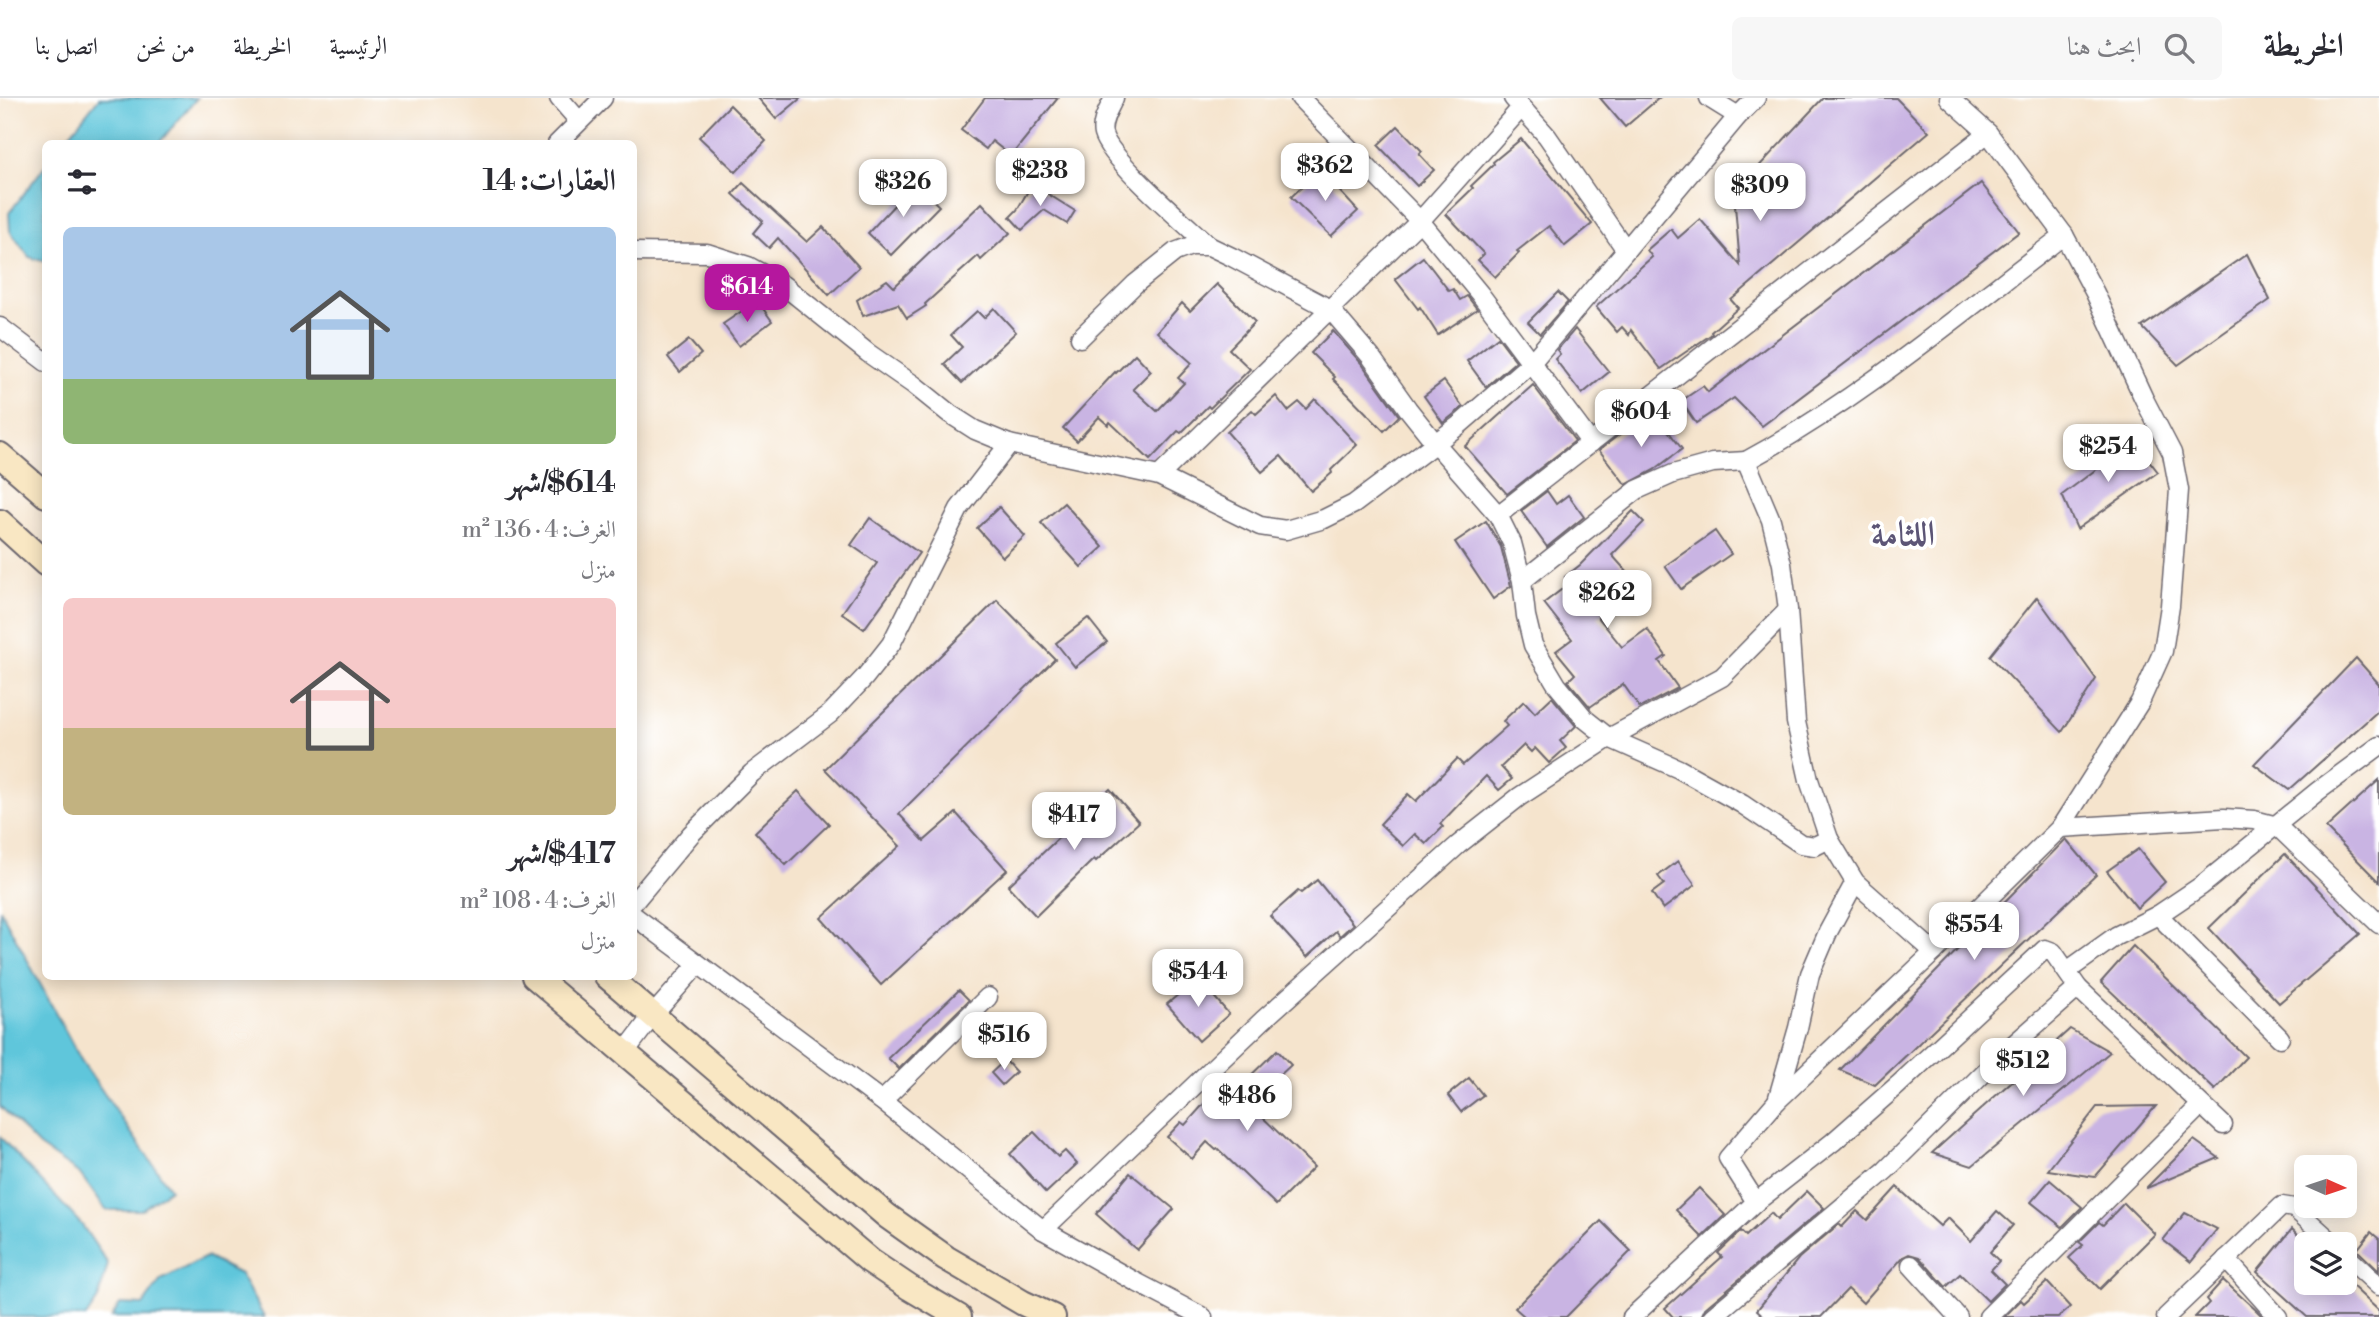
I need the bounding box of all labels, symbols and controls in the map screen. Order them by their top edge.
search box [1732,17,2222,80]
text: الخريطة [2264,26,2344,67]
icon: search [2160,29,2198,67]
text: ابحث هنا [2067,31,2142,63]
text: اتصل بنا [35,32,98,62]
text: من نحن [136,32,195,62]
text: الخريطة [233,32,292,62]
text: الرئيسية [330,32,387,62]
pin: $362 [1284,144,1366,203]
pin: $238 [999,148,1081,208]
text: $362 [1297,152,1353,180]
text: $238 [1012,157,1068,185]
pin: $326 [862,159,944,219]
text: العقارات: 14 [483,162,616,200]
icon: filters [63,163,101,201]
pin: $309 [1719,164,1801,223]
text: $326 [875,168,931,196]
text: $309 [1731,172,1789,200]
pin: $614 [706,264,788,324]
icon: home [277,272,403,398]
text: $614 [721,273,773,301]
pin: $604 [1600,390,1682,449]
text: $604 [1611,398,1671,426]
pin: $254 [2067,424,2149,484]
text: $254 [2079,433,2137,461]
text: $614/شهر [507,464,616,502]
district label: اللثامة [1871,513,1935,556]
text: الغرف: 4 · 136 m² [462,516,616,544]
text: منزل [581,557,616,585]
pin: $262 [1566,570,1648,630]
text: $262 [1579,579,1635,607]
icon: home [277,643,403,769]
pin: $417 [1033,792,1115,852]
text: $417 [1048,801,1100,829]
text: $417/شهر [508,835,616,873]
text: الغرف: 4 · 108 m² [460,887,616,915]
pin: $554 [1933,902,2015,962]
text: $554 [1945,911,2003,939]
text: منزل [581,928,616,956]
pin: $544 [1157,950,1239,1009]
text: $544 [1168,958,1228,986]
pin: $516 [963,1012,1045,1072]
text: $516 [978,1021,1030,1049]
pin: $512 [1982,1038,2064,1098]
text: $512 [1996,1047,2050,1075]
pin: $486 [1206,1074,1288,1133]
text: $486 [1218,1082,1276,1110]
north arrow [2294,1155,2357,1218]
map controls [2294,1155,2357,1295]
button: layers [2294,1232,2357,1295]

